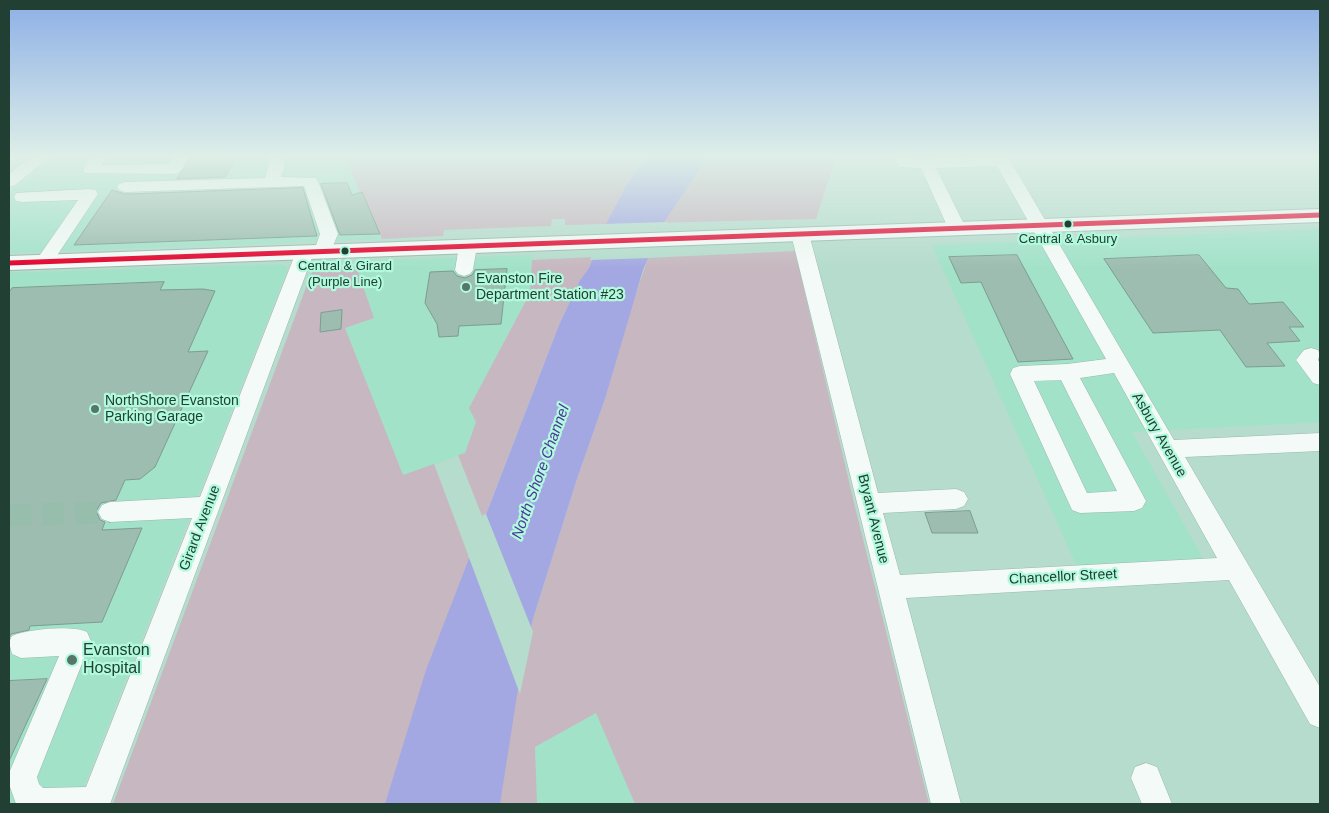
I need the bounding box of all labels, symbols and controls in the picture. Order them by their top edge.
marker: Central & Asbury [1063,219,1073,229]
place label: Central & Asbury [1019,231,1117,247]
marker: Central & Girard (Purple Line) [340,246,350,256]
place label: Central & Girard (Purple Line) [298,258,392,289]
place label: Evanston Fire Department Station #23 [476,271,624,304]
marker: Evanston Fire Department Station #23 [460,281,472,293]
street label: Asbury Avenue [1128,390,1190,480]
place label: NorthShore Evanston Parking Garage [105,393,239,426]
marker: NorthShore Evanston Parking Garage [89,403,101,415]
water label: North Shore Channel [508,403,574,541]
street label: Bryant Avenue [854,473,892,565]
street label: Girard Avenue [176,483,224,573]
street label: Chancellor Street [1009,566,1117,588]
place label: Evanston Hospital [83,641,150,679]
marker: Evanston Hospital [65,653,79,667]

